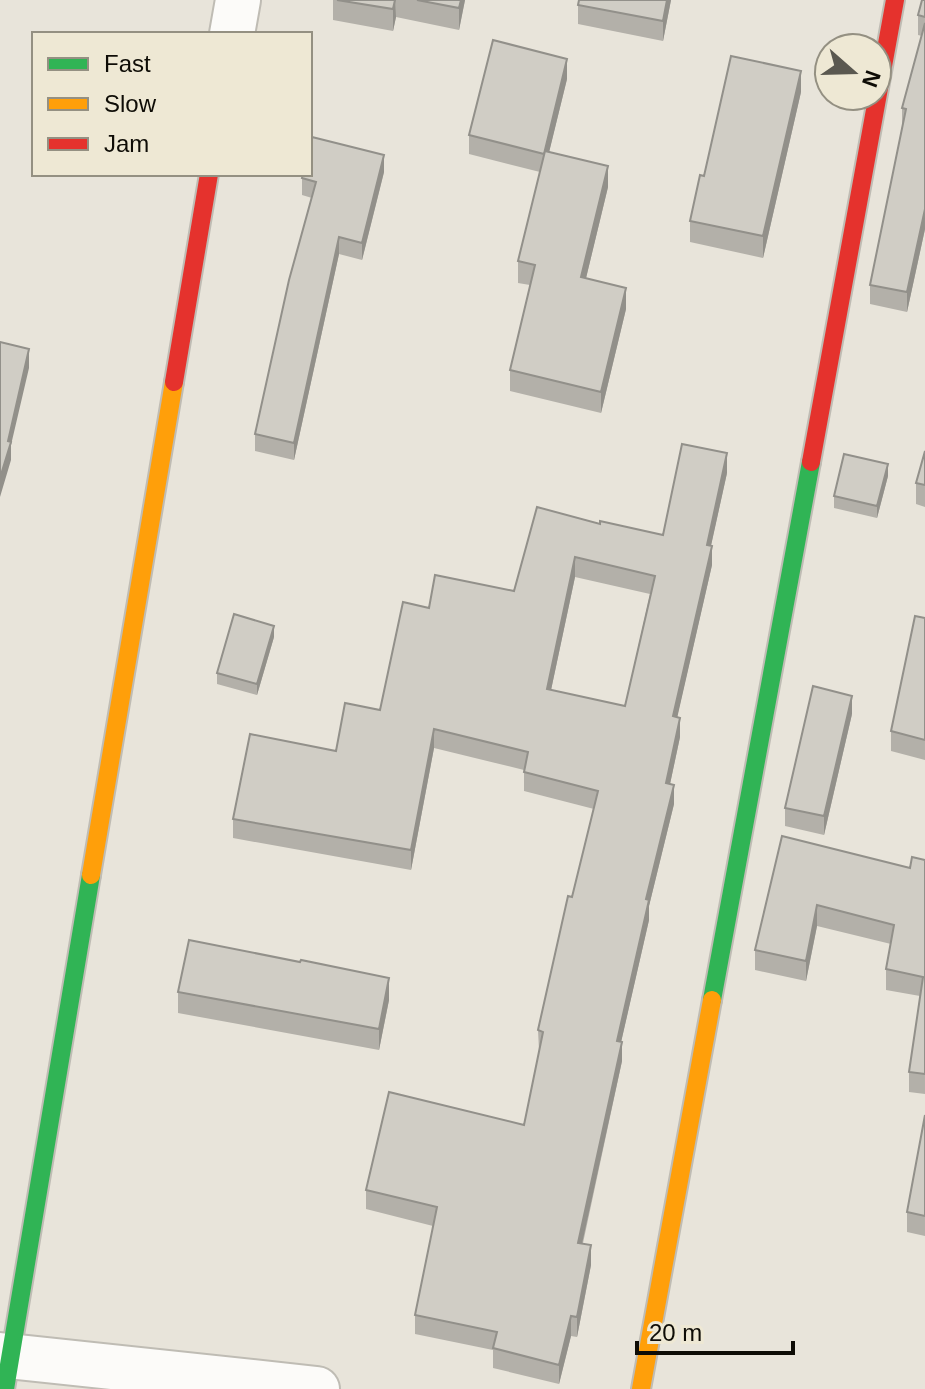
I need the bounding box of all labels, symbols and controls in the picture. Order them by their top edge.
legend [32,32,312,176]
north arrow [813,32,893,112]
text: Fast [104,50,151,77]
text: N [857,67,886,90]
text: Slow [104,90,157,117]
text: Jam [104,130,149,157]
scale bar [637,1305,793,1355]
text: 20 m [649,1319,702,1346]

